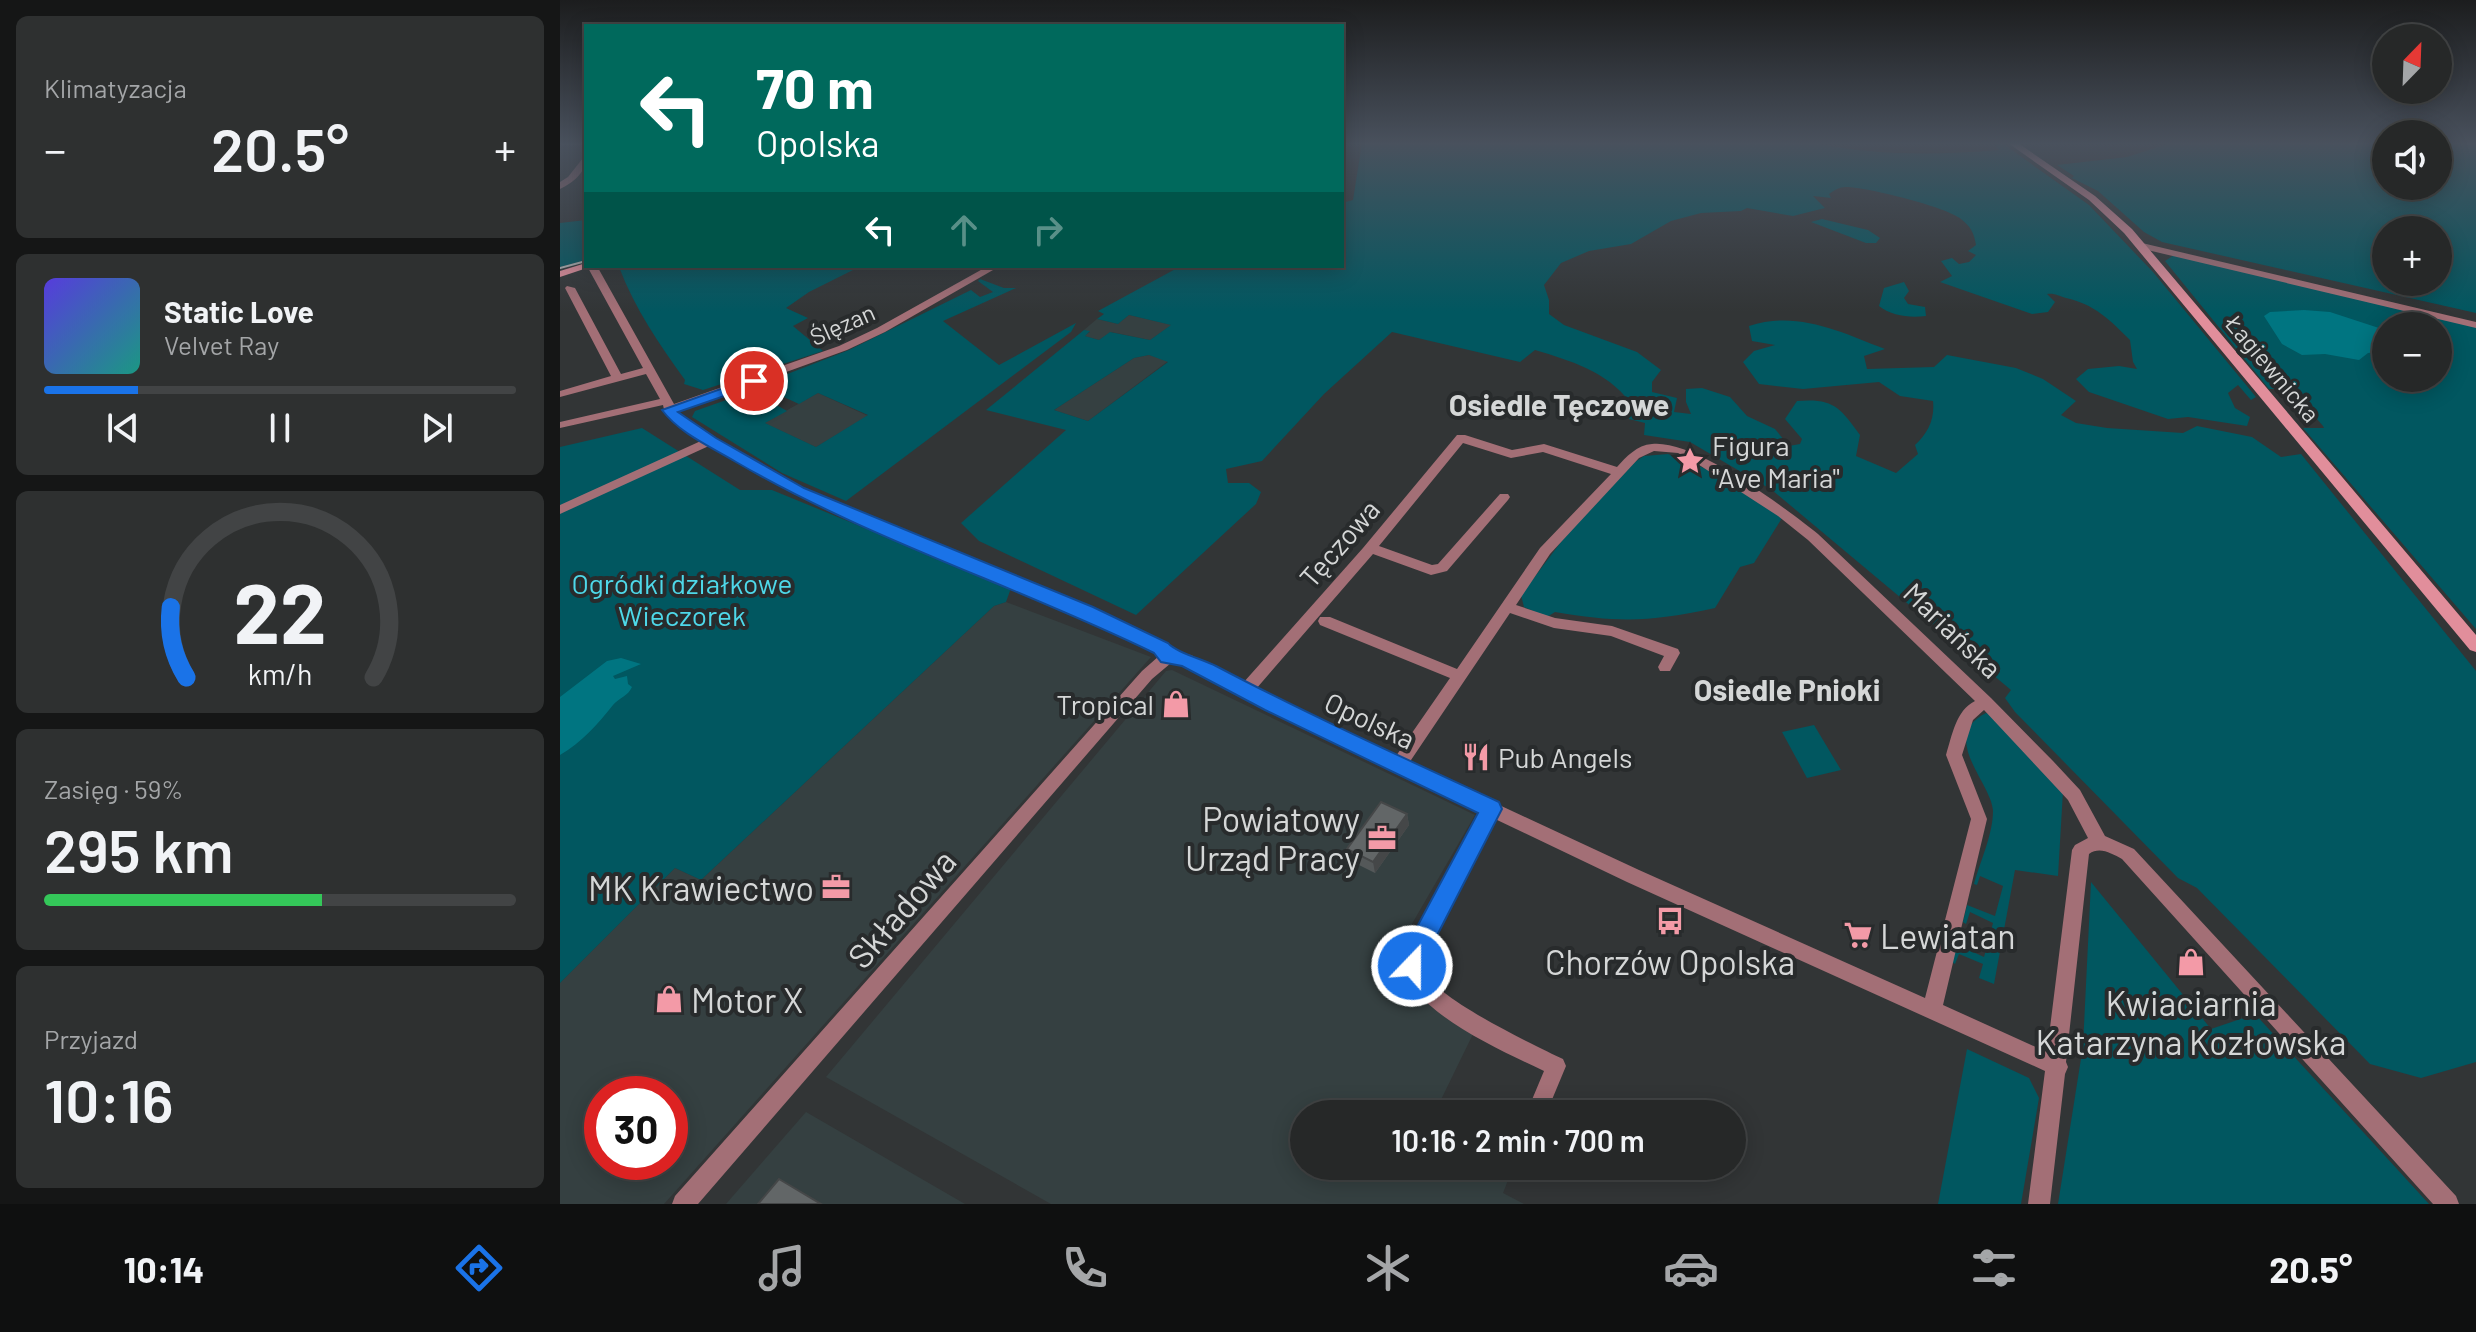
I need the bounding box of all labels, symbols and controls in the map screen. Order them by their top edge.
north arrow [2372,24,2452,104]
map controls [2372,24,2452,392]
text: 70 m [756,53,874,120]
icon: left [624,56,728,160]
text: Klimatyzacja [44,72,187,103]
text: 20.5° [211,112,349,184]
button: sound [2372,120,2452,200]
text: Opolska [756,121,879,164]
text: − [44,122,66,175]
text: + [494,122,516,175]
icon: left [858,208,902,252]
icon: ahead [942,208,986,252]
icon: right [1026,208,1070,252]
button: + [2372,216,2452,296]
text: Static Love [164,293,314,329]
street label: Ślęzan [805,297,879,351]
street label: Łagiewnicka [2219,308,2326,427]
button: − [2372,312,2452,392]
text: Velvet Ray [164,329,279,360]
pin [720,347,788,415]
icon: arrive [732,359,776,403]
district label: Osiedle Tęczowe [1449,386,1669,422]
icon: previous [101,406,145,450]
icon: pause [258,406,302,450]
icon: next [415,406,459,450]
place label: Figura "Ave Maria" [1712,428,1840,494]
place icon: Figura "Ave Maria" [1675,446,1705,476]
street label: Tęczowa [1292,492,1386,594]
text: 22 [233,561,327,661]
park label: Ogródki działkowe Wieczorek [572,566,792,632]
street label: Mariańska [1897,575,2009,685]
text: km/h [248,656,312,691]
district label: Osiedle Pnioki [1694,671,1880,707]
street label: Opolska [1319,684,1421,756]
place label: Tropical [1056,687,1154,721]
shop icon: Tropical [1161,689,1191,719]
place label: Pub Angels [1498,740,1632,774]
restaurant icon: Pub Angels [1461,742,1491,772]
text: Zasięg · 59% [44,773,183,804]
place label: Powiatowy Urząd Pracy [1185,798,1360,878]
text: 295 km [44,813,234,885]
office icon: Powiatowy Urząd Pracy [1367,823,1397,853]
street label: Składowa [838,840,964,976]
place label: MK Krawiectwo [588,867,814,908]
office icon: MK Krawiectwo [821,872,851,902]
bus stop icon: Chorzów Opolska [1655,906,1685,936]
place label: Lewiatan [1880,915,2016,956]
supermarket icon: Lewiatan [1843,920,1873,950]
position arrow [1370,924,1454,1008]
place label: Chorzów Opolska [1545,941,1795,982]
shop icon: Kwiaciarnia Katarzyna Kozłowska [2176,947,2206,977]
place label: Motor X [691,979,803,1020]
place label: Kwiaciarnia Katarzyna Kozłowska [2036,982,2346,1062]
shop icon: Motor X [654,984,684,1014]
text: Przyjazd [44,1023,138,1054]
text: 10:16 [44,1063,173,1135]
speed limit sign: 30 [584,1076,688,1180]
text: 10:16 · 2 min · 700 m [1391,1122,1645,1158]
icon: directions [451,1240,507,1296]
icon: music [754,1240,810,1296]
icon: phone [1057,1240,1113,1296]
icon: climate [1360,1240,1416,1296]
icon: car [1663,1240,1719,1296]
icon: filters [1966,1240,2022,1296]
text: 10:14 [123,1247,204,1290]
text: 20.5° [2269,1247,2353,1290]

